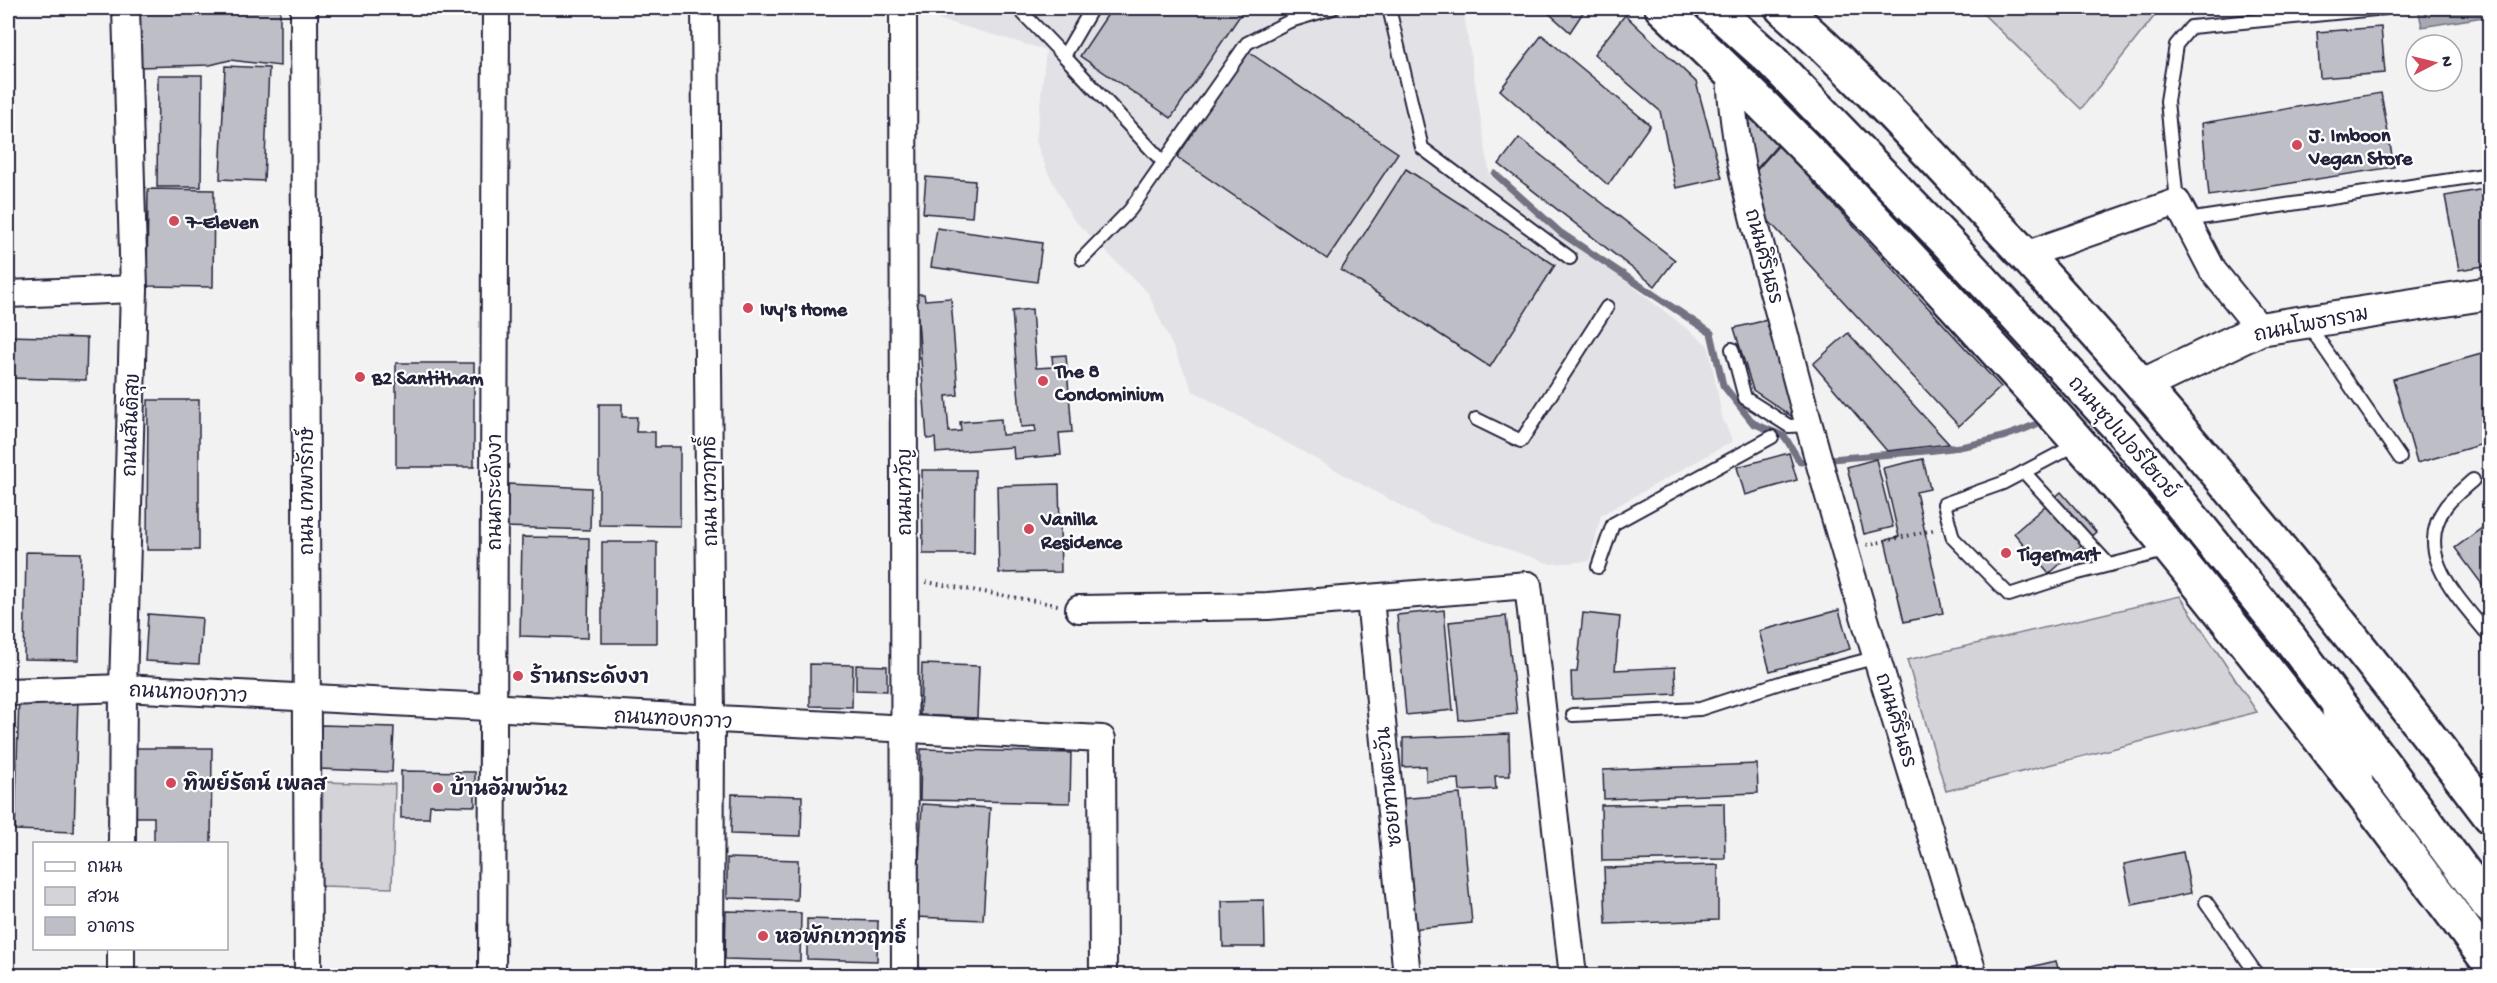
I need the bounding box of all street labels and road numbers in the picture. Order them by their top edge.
street label: ถนนศิรินธร [1738,206,1789,307]
street label: ถนนโพธาราม [2251,299,2371,349]
street label: ถนนซุปเปอร์ไฮเวย์ [2061,370,2185,506]
street label: ถนนสันติสุข [116,373,148,477]
street label: ถนน เทพารักษ์ [293,426,321,555]
street label: ถนนกระดังงา [483,434,509,550]
street label: ถนน เทวฤทธิ์ [690,435,725,547]
street label: ถนนเทวัญ [893,448,919,536]
street label: ถนนศิรินธร [1868,670,1923,771]
street label: ถนนทองกวาว [128,681,248,710]
street label: ถนนทองกวาว [613,707,733,736]
street label: ซอยทานตะวัน [1371,725,1409,848]

